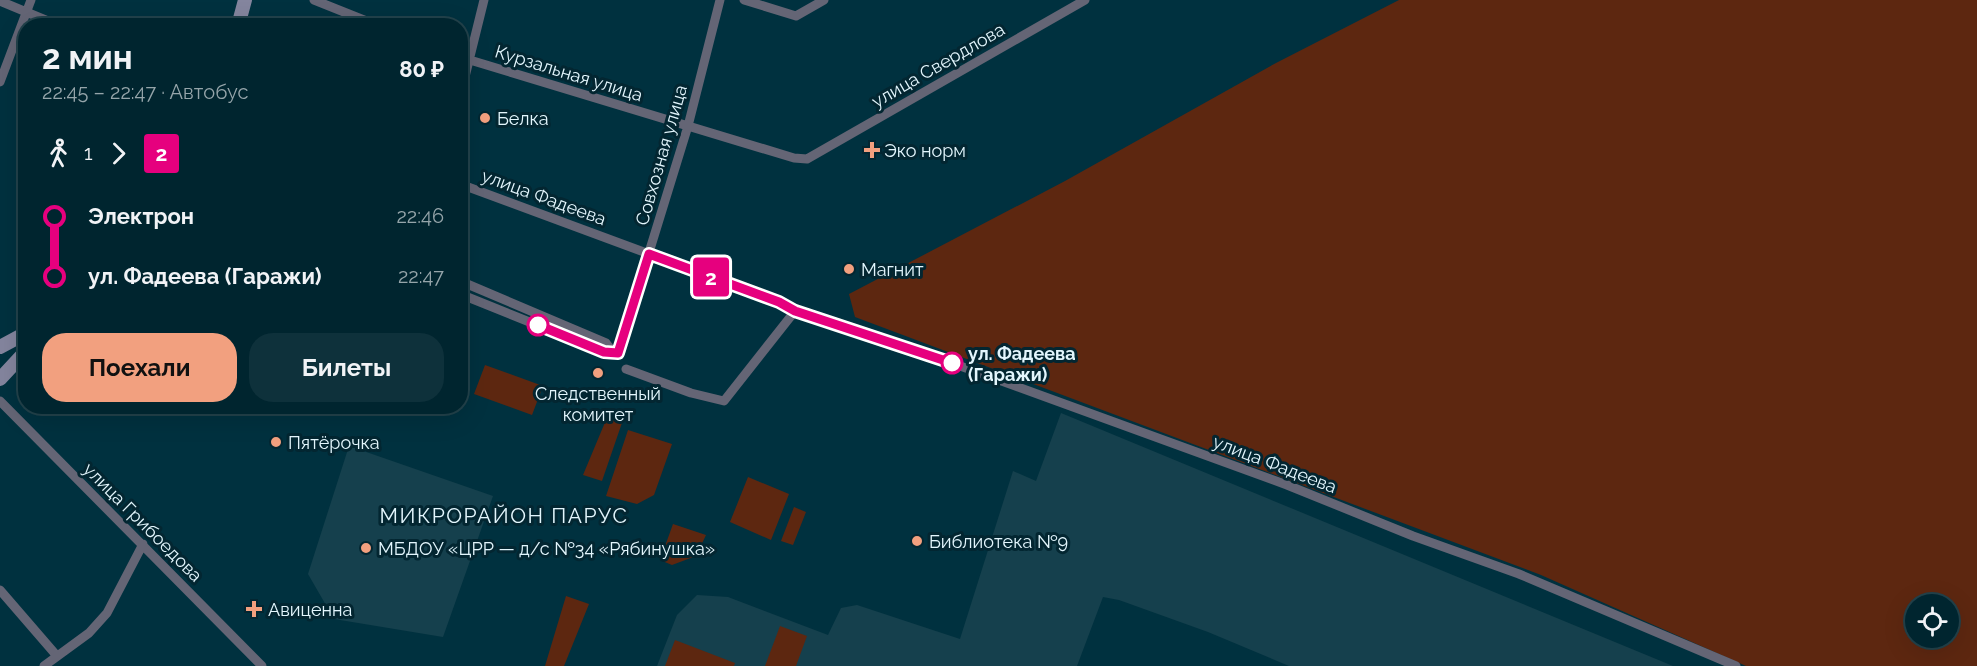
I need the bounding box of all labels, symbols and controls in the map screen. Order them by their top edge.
street label: улица Свердлова [868,18,1008,112]
text: 2 мин [42,38,133,77]
street label: Курзальная улица [493,41,645,105]
text: 80 ₽ [399,56,444,82]
text: 22:45 – 22:47 · Автобус [42,80,248,104]
street label: Совхозная улица [631,82,691,228]
place label: Белка [497,108,549,129]
marker: Белка [478,111,492,125]
icon: walk [42,137,75,170]
icon: forward [102,137,135,170]
place label: Эко норм [884,140,966,161]
text: 1 [84,141,93,165]
text: 2 [156,141,167,166]
marker: Эко норм [865,143,879,157]
street label: улица Фадеева [479,165,609,229]
text: Электрон [88,203,194,229]
text: 22:46 [396,204,444,228]
line badge: 2 [692,258,730,296]
place label: Магнит [861,259,924,280]
marker: Магнит [842,262,856,276]
text: ул. Фадеева (Гаражи) [88,263,322,289]
text: 22:47 [398,264,444,288]
text: 2 [705,265,717,290]
unlabelled marker [527,314,549,336]
button: Поехали [42,333,237,402]
button: Билеты [249,333,444,402]
place label: ул. Фадеева (Гаражи) [968,343,1076,385]
marker: ул. Фадеева (Гаражи) [941,352,963,374]
marker: Следственный комитет [591,366,605,380]
place label: Следственный комитет [535,383,661,425]
street label: улица Фадеева [1210,431,1340,497]
place label: Пятёрочка [288,432,380,453]
marker: Пятёрочка [269,435,283,449]
street label: улица Грибоедова [79,458,207,586]
district label: МИКРОРАЙОН ПАРУС [380,503,628,528]
place label: Библиотека №9 [929,531,1068,552]
marker: Библиотека №9 [910,534,924,548]
place label: МБДОУ «ЦРР — д/с №34 «Рябинушка» [378,538,715,559]
marker: МБДОУ «ЦРР — д/с №34 «Рябинушка» [359,541,373,555]
map controls [1905,594,1959,648]
button: locate [1905,594,1959,648]
place label: Авиценна [268,599,352,620]
marker: Авиценна [245,600,263,618]

